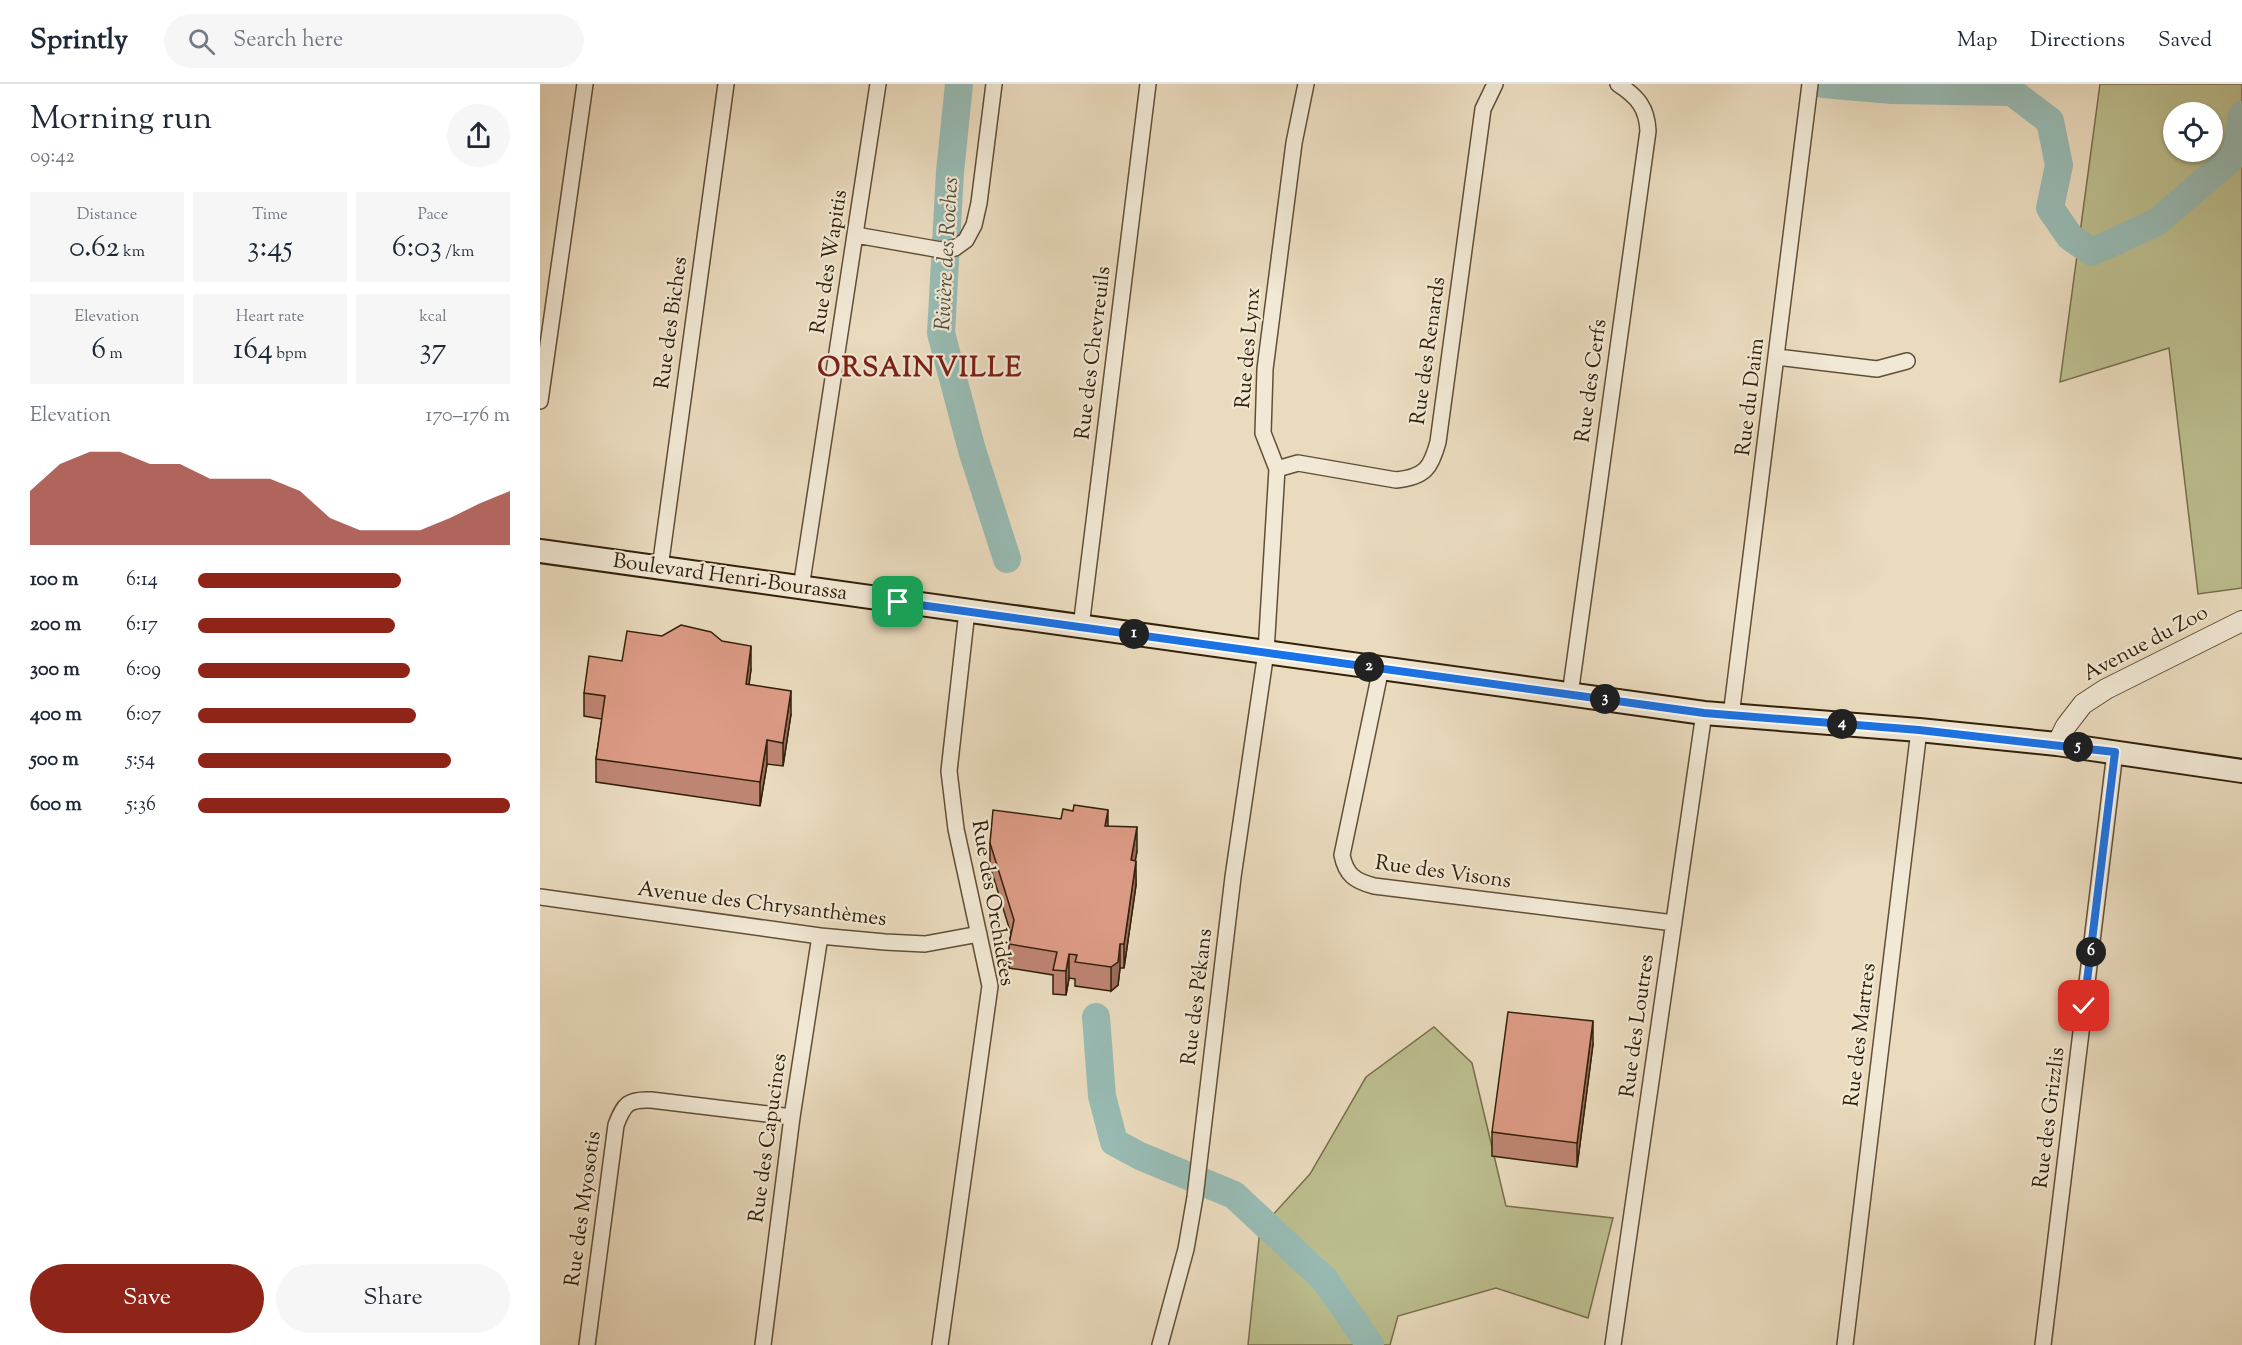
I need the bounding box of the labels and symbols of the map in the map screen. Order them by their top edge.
water label: Rivière des Roches [928,176,968,332]
street label: Rue des Wapitis [804,188,856,336]
street label: Rue des Biches [648,255,696,391]
street label: Rue des Chevreuils [1068,265,1120,441]
street label: Rue des Renards [1404,275,1454,427]
street label: Rue des Lynx [1229,286,1269,410]
street label: Rue des Cerfs [1568,317,1616,445]
street label: Rue du Daim [1729,336,1773,458]
district label: ORSAINVILLE [817,350,1023,389]
street label: Boulevard Henri-Bourassa [611,547,850,609]
pin [872,576,923,627]
street label: Avenue du Zoo [2078,598,2214,690]
pin: 1 [1119,619,1149,649]
pin: 2 [1354,652,1384,682]
pin: 3 [1590,684,1620,714]
pin: 4 [1827,709,1857,739]
pin: 5 [2063,732,2093,762]
street label: Rue des Orchidées [963,818,1021,988]
street label: Rue des Visons [1373,849,1513,897]
street label: Avenue des Chrysanthèmes [636,875,888,935]
street label: Rue des Pékans [1175,927,1221,1067]
pin: 6 [2076,937,2106,967]
street label: Rue des Loutres [1613,952,1663,1100]
street label: Rue des Martres [1837,961,1885,1109]
pin [2058,980,2109,1031]
street label: Rue des Grizzlis [2026,1046,2074,1190]
street label: Rue des Capucines [742,1051,796,1225]
street label: Rue des Myosotis [558,1129,610,1289]

